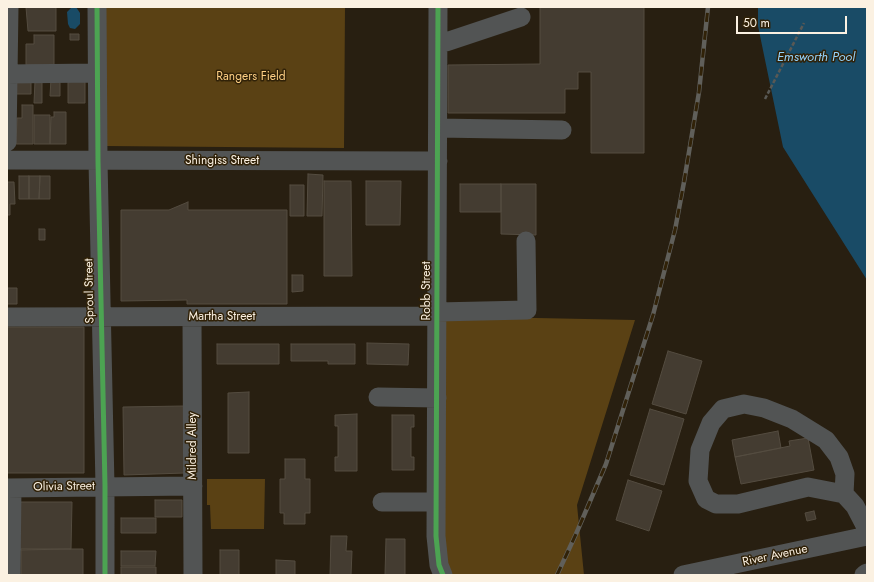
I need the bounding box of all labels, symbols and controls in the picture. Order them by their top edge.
scale bar [738,8,849,34]
text: 50 m [743,14,770,32]
water label: Emsworth Pool [777,50,855,66]
park label: Rangers Field [216,70,286,84]
street label: Shingiss Street [185,154,259,168]
street label: Sproul Street [82,258,98,324]
street label: Robb Street [420,261,434,321]
street label: Martha Street [189,310,255,324]
street label: Mildred Alley [186,412,200,480]
street label: Olivia Street [33,479,95,495]
street label: River Avenue [741,542,809,570]

